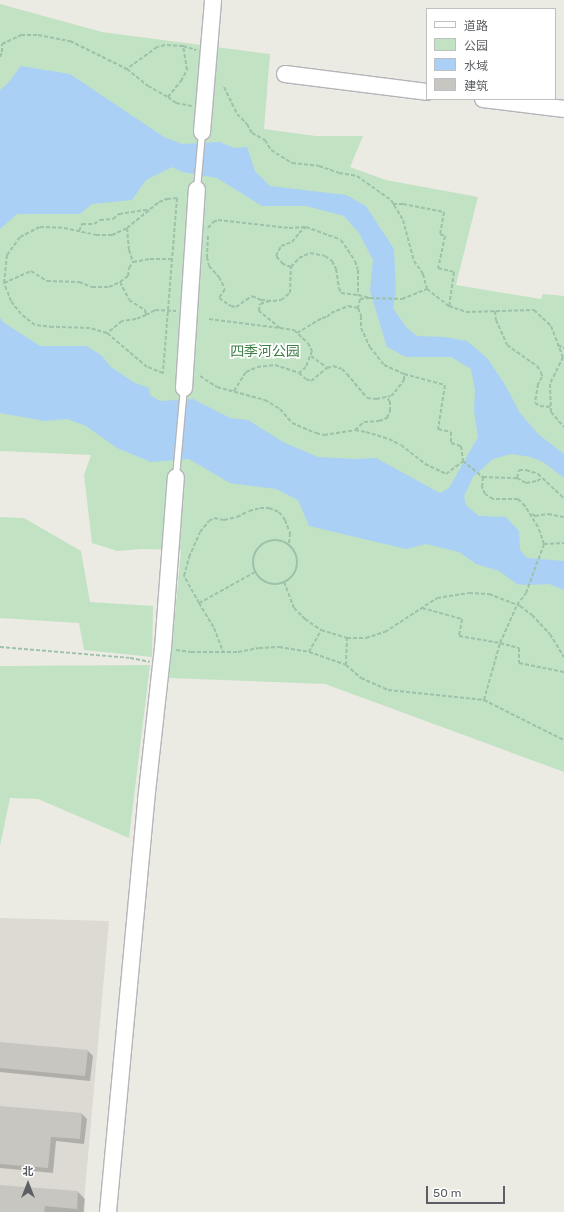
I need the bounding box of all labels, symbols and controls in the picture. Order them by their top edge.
legend [426,8,556,100]
text: 道路 [464,19,488,33]
text: 公园 [464,39,488,53]
text: 水域 [464,59,488,73]
text: 建筑 [464,79,488,93]
park label: 四季河公园 [230,344,300,360]
north arrow [8,1164,48,1204]
text: 北 [23,1165,34,1178]
scale bar [428,1178,507,1204]
text: 50 m [433,1186,461,1200]

